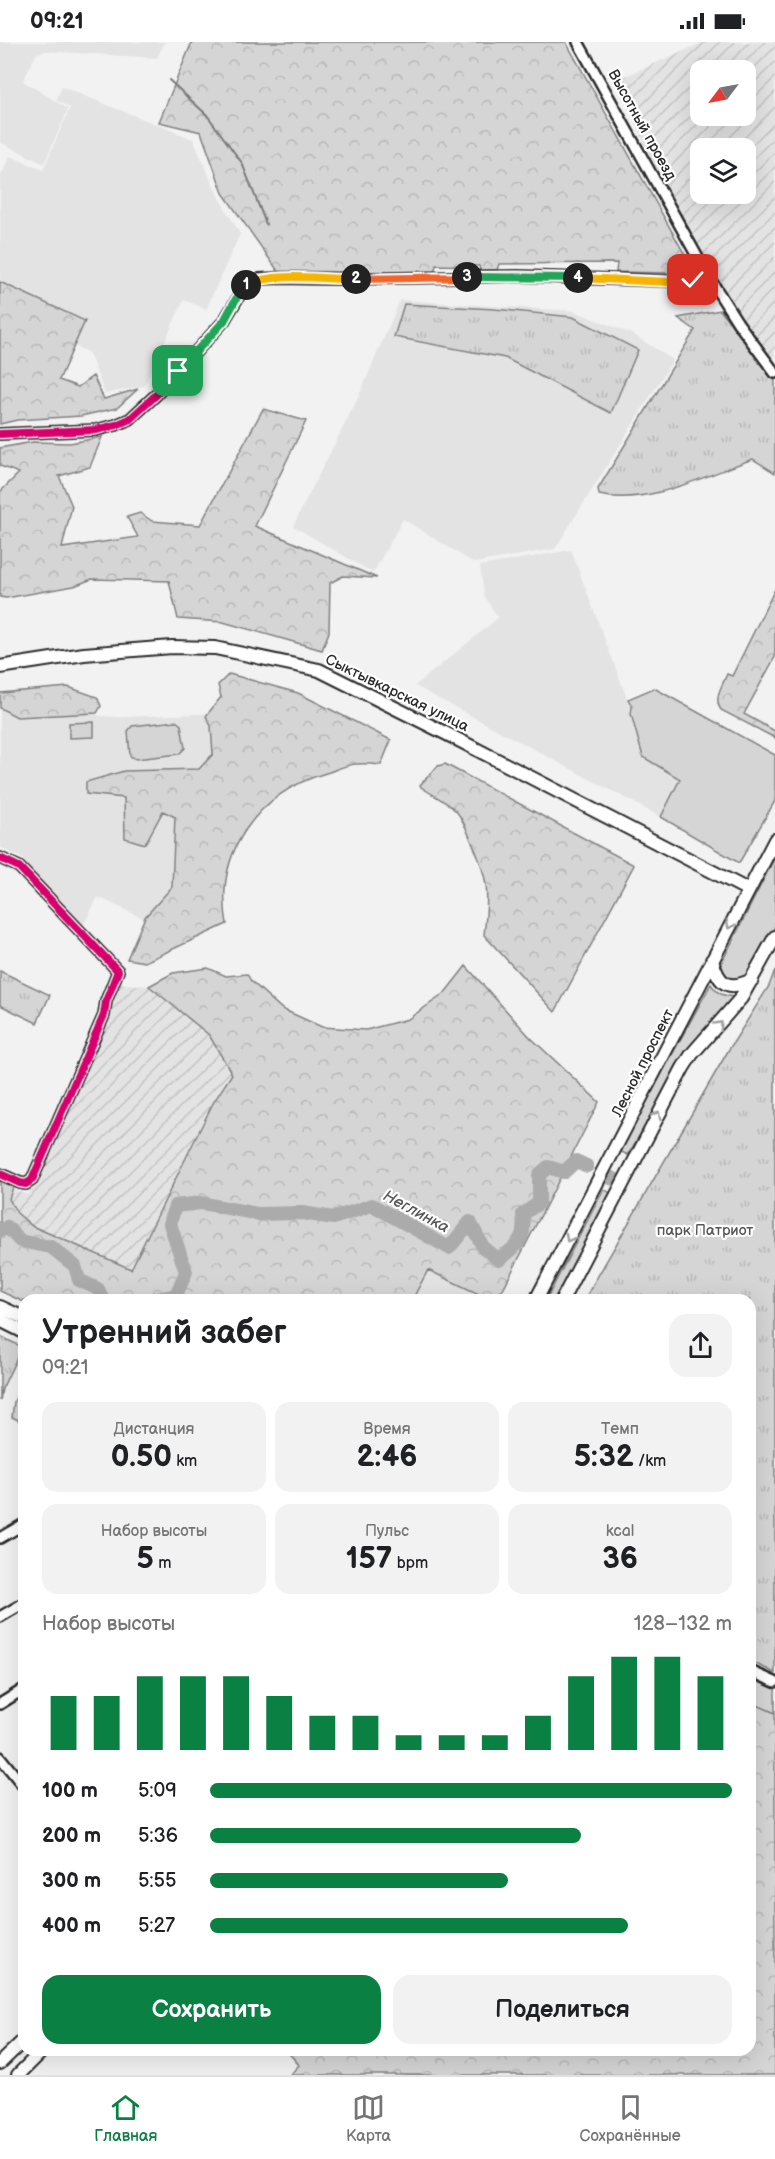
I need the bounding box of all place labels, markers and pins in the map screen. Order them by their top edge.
pin [667,254,718,305]
pin: 3 [452,262,482,292]
pin: 4 [563,263,593,293]
pin: 2 [341,264,371,294]
pin: 1 [231,270,261,300]
pin [152,345,203,396]

